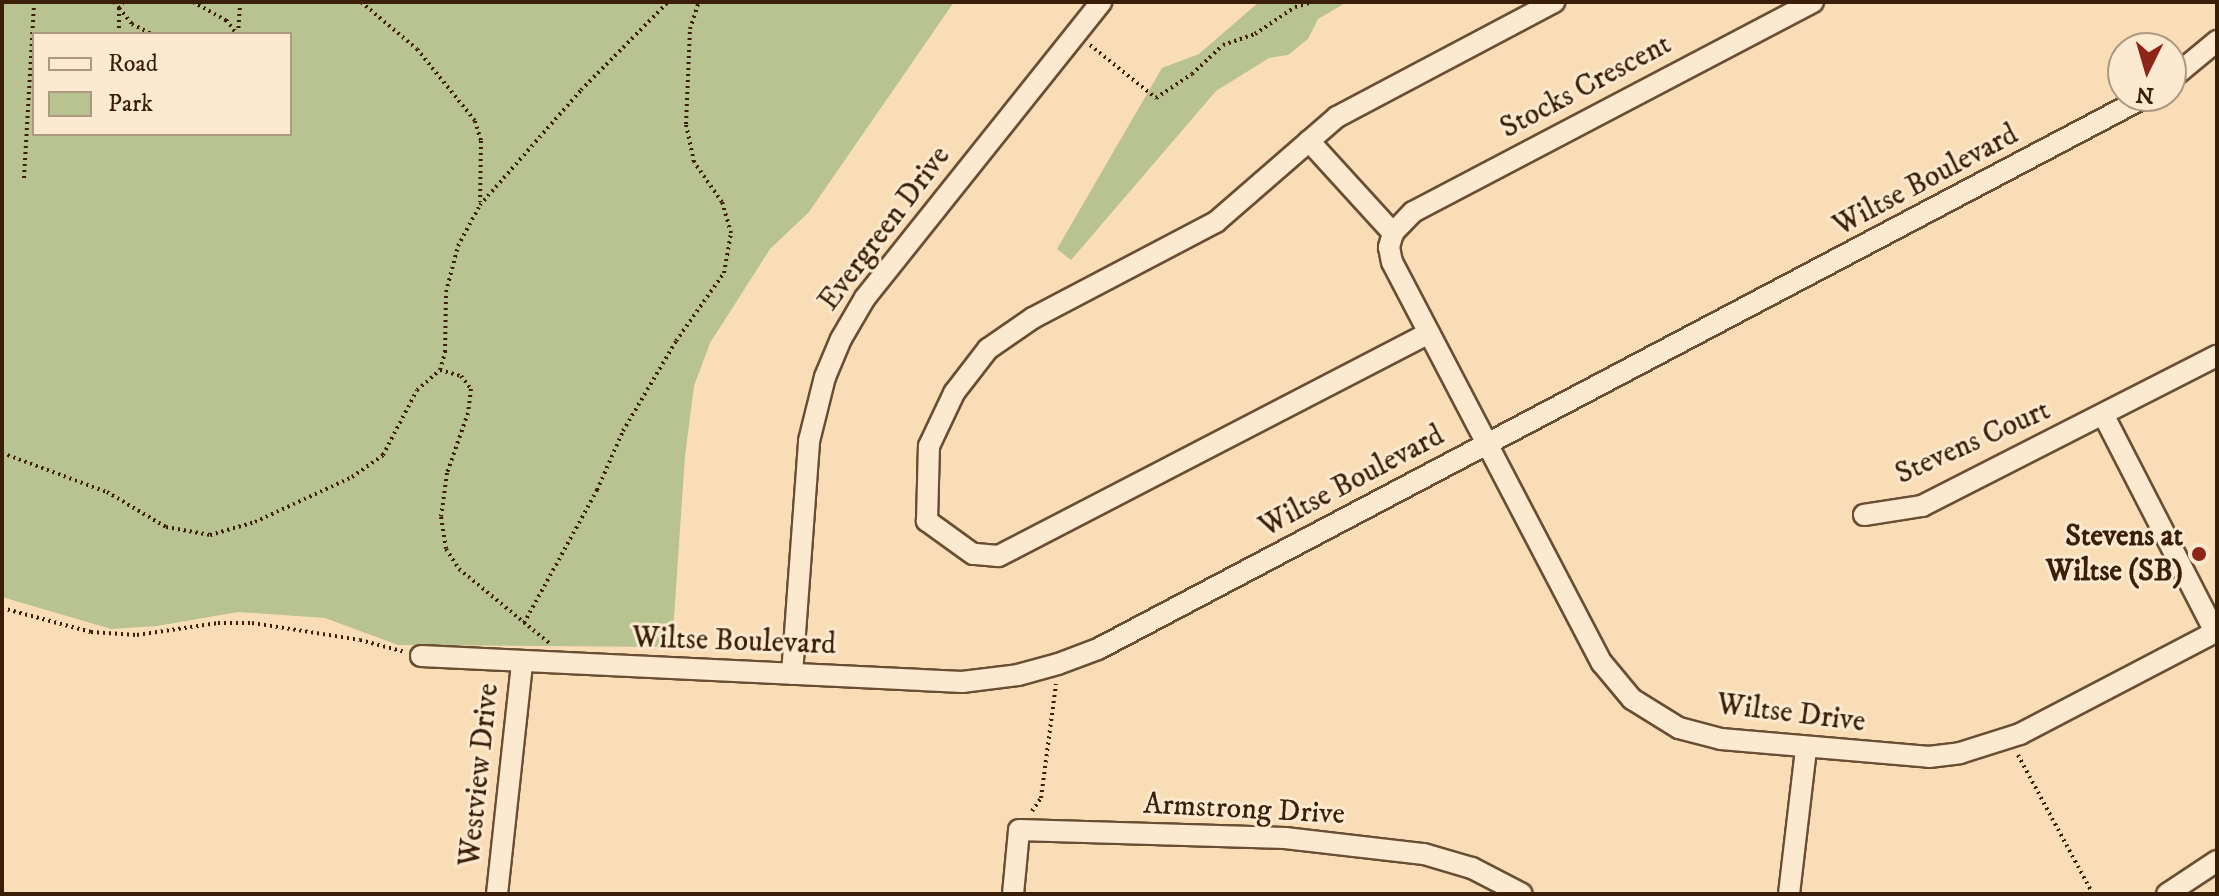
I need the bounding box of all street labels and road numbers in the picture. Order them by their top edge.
street label: Stocks Crescent [1495,27,1677,147]
street label: Wiltse Boulevard [1828,117,2024,245]
street label: Evergreen Drive [811,140,959,318]
street label: Stevens Court [1890,393,2056,493]
street label: Wiltse Boulevard [1254,418,1450,546]
street label: Wiltse Boulevard [631,620,837,664]
street label: Westview Drive [452,682,508,868]
street label: Wiltse Drive [1715,687,1867,741]
street label: Armstrong Drive [1142,787,1346,833]

